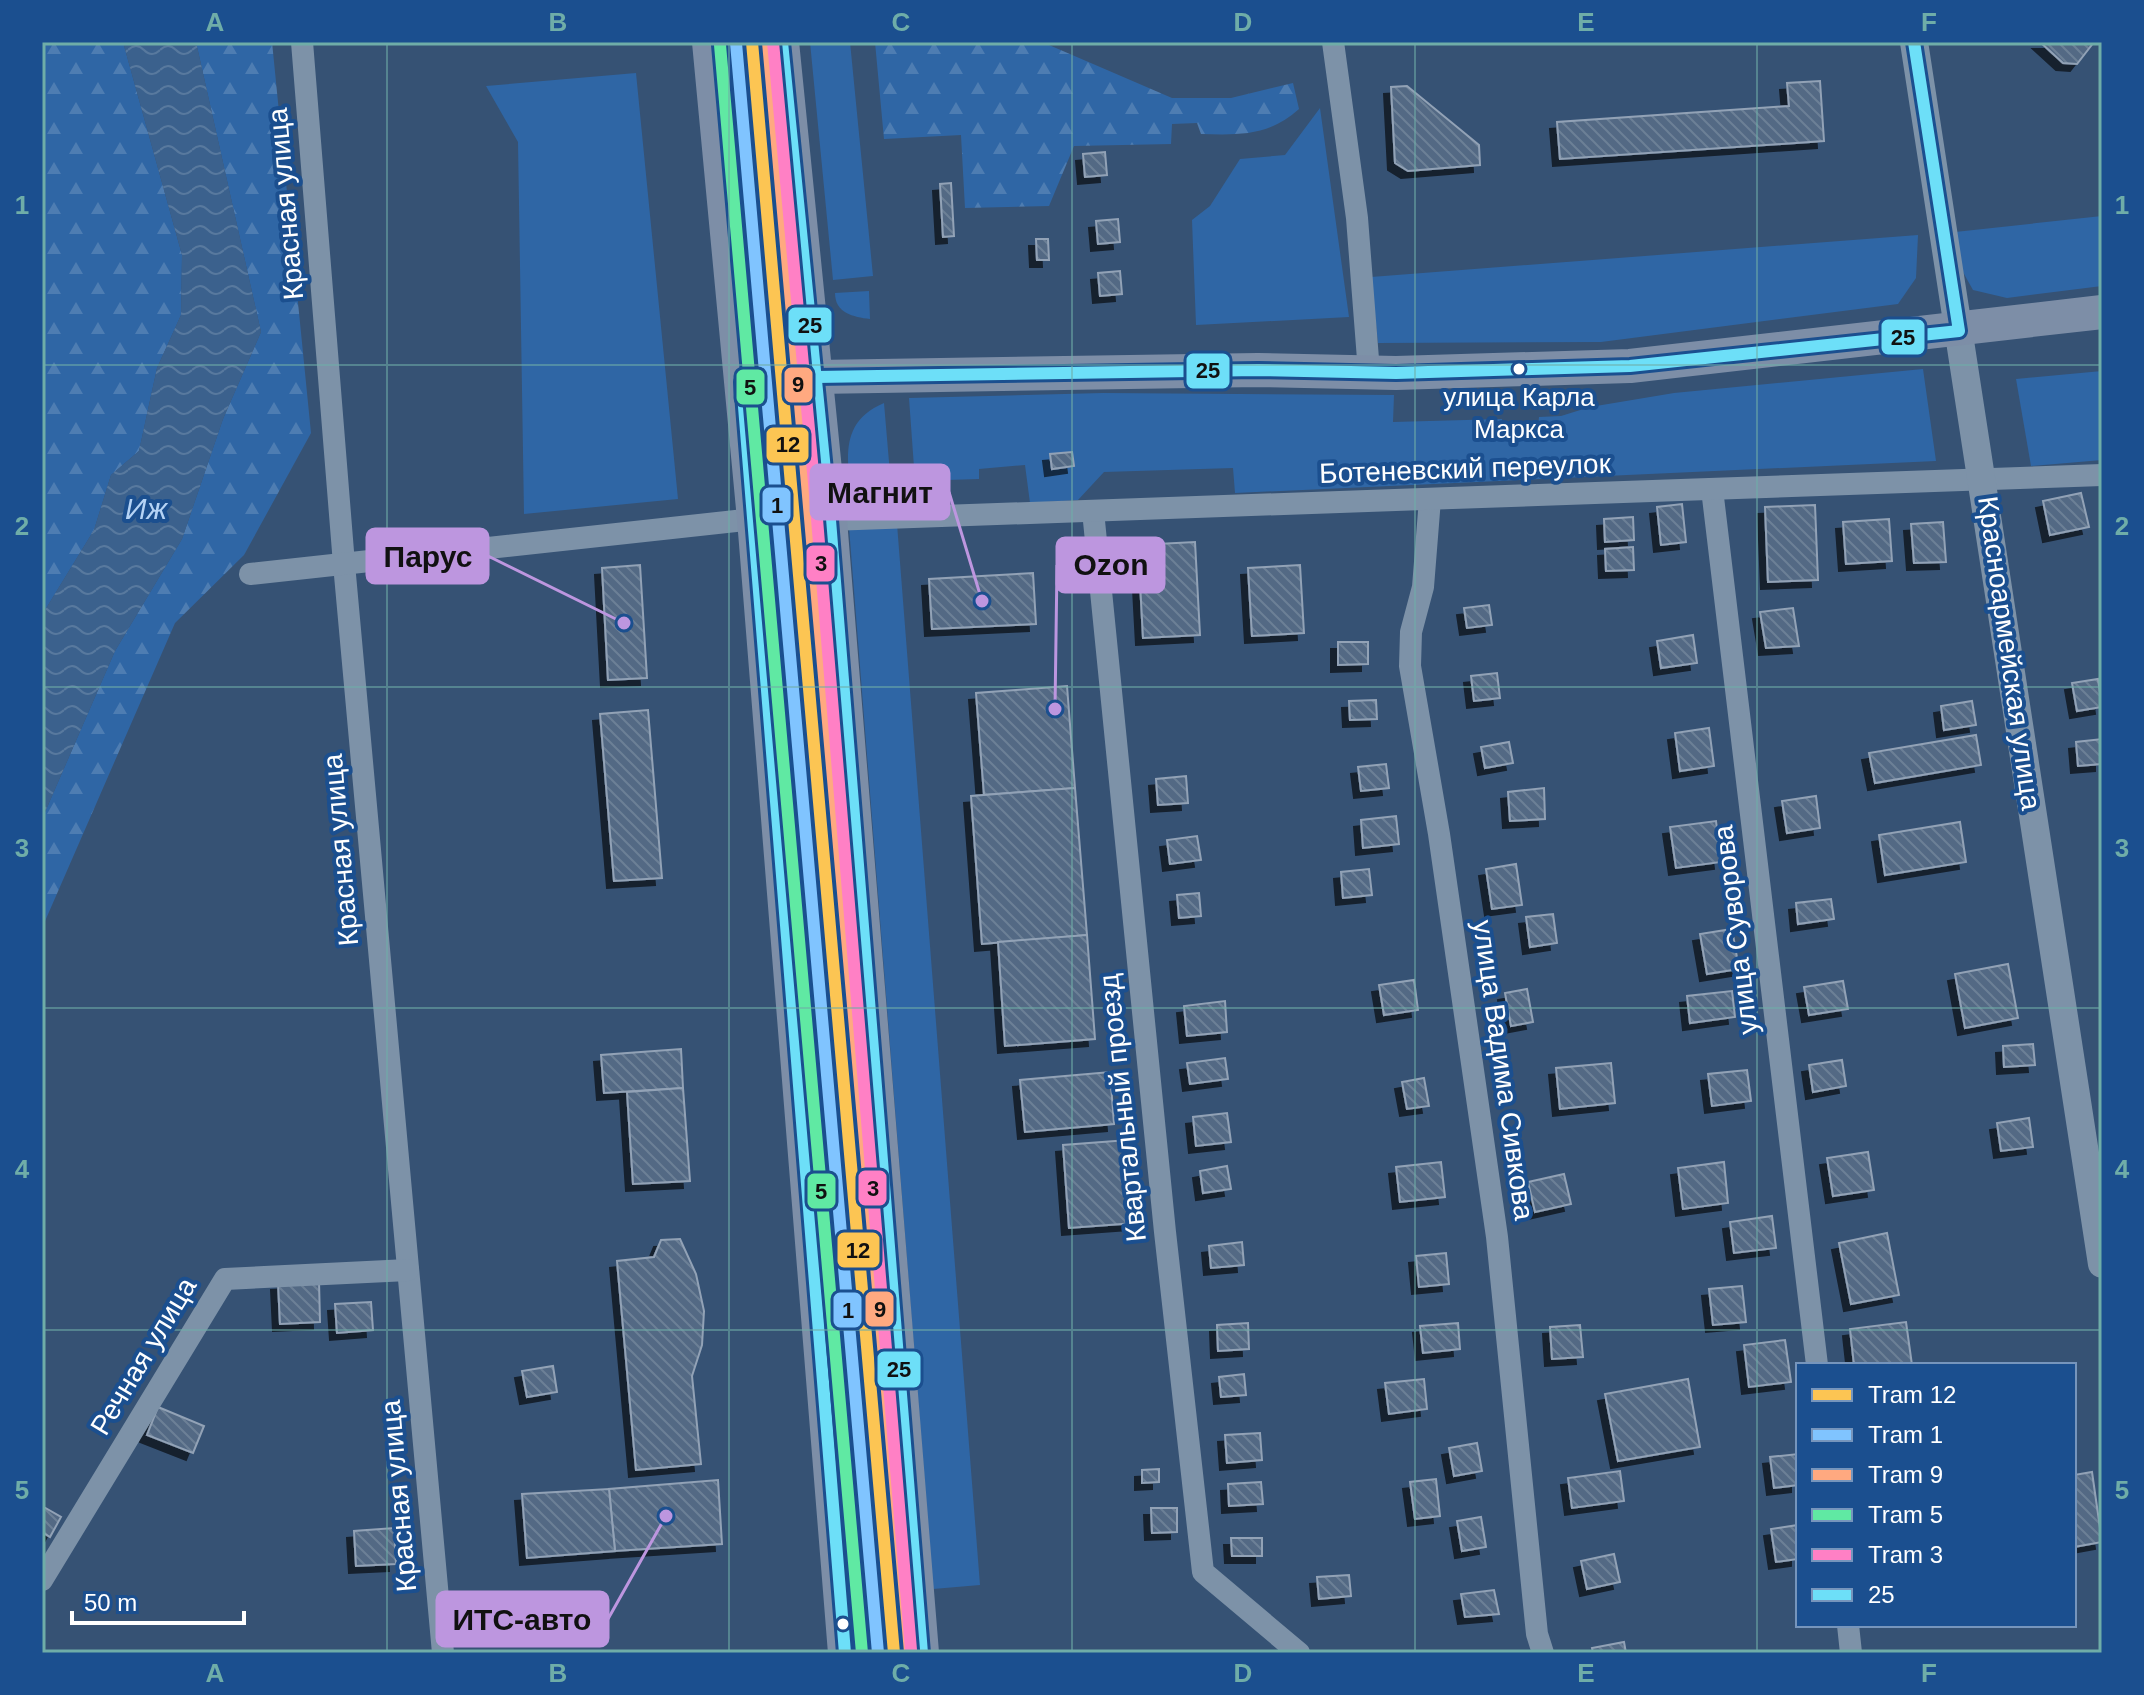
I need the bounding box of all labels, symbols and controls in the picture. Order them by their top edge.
text: A [206,7,225,37]
text: B [549,7,567,37]
text: C [892,7,911,37]
text: D [1234,7,1252,37]
text: E [1577,7,1595,37]
text: F [1921,7,1937,37]
street label: Красная улица [262,106,309,301]
text: 1 [15,190,29,220]
text: 1 [2115,190,2129,220]
line badge: 25 [787,306,833,344]
text: 25 [798,313,822,338]
line badge: 25 [1880,318,1926,356]
text: 25 [1891,325,1915,350]
line badge: 25 [1185,352,1231,390]
text: 25 [1196,358,1220,383]
marker: улица Карла Маркса [1511,361,1527,377]
line badge: 9 [783,366,814,404]
line badge: 5 [735,368,766,406]
text: 9 [792,372,804,397]
text: 5 [744,375,756,400]
place label: улица Карла Маркса [1443,382,1595,444]
line badge: 12 [765,426,810,464]
text: 12 [776,432,800,457]
street label: Ботеневский переулок [1319,448,1612,489]
callout: Магнит [811,465,949,519]
text: Магнит [827,476,933,509]
line badge: 1 [761,486,792,524]
water label: Иж [125,492,168,525]
text: 1 [771,493,783,518]
street label: Красноармейская улица [1972,494,2047,812]
text: 2 [15,511,29,541]
text: 2 [2115,511,2129,541]
callout: Парус [367,529,488,583]
callout: Ozon [1057,538,1164,592]
text: Парус [384,540,472,573]
line badge: 3 [805,544,836,583]
text: Ozon [1074,548,1149,581]
text: 3 [815,551,827,576]
street label: Красная улица [317,752,364,947]
street label: улица Суворова [1707,823,1764,1036]
text: 3 [15,833,29,863]
text: 3 [2115,833,2129,863]
street label: улица Вадима Сивкова [1467,918,1540,1222]
street label: Квартальный проезд [1093,972,1152,1243]
text: 4 [15,1154,30,1184]
text: 4 [2115,1154,2130,1184]
line badge: 3 [857,1169,888,1207]
line badge: 5 [806,1172,837,1210]
text: 3 [867,1176,879,1201]
text: 5 [815,1179,827,1204]
line badge: 12 [836,1231,881,1269]
text: 12 [846,1238,870,1263]
street label: Речная улица [84,1272,203,1440]
line badge: 9 [864,1290,895,1328]
line badge: 1 [832,1291,863,1329]
text: 9 [874,1297,886,1322]
text: 1 [842,1298,854,1323]
line badge: 25 [876,1350,922,1389]
text: 25 [887,1357,911,1382]
legend [1796,1363,2076,1627]
text: Tram 12 [1868,1381,1956,1408]
street label: Красная улица [375,1398,422,1593]
text: Tram 1 [1868,1421,1943,1448]
text: Tram 9 [1868,1461,1943,1488]
text: 5 [15,1475,29,1505]
text: 5 [2115,1475,2129,1505]
text: Tram 5 [1868,1501,1943,1528]
text: Tram 3 [1868,1541,1943,1568]
scale bar [72,1575,244,1625]
text: 25 [1868,1581,1895,1608]
text: 50 m [84,1589,137,1616]
callout: ИТС-авто [437,1592,608,1646]
text: ИТС-авто [453,1603,591,1636]
unlabelled marker [835,1616,851,1632]
text: A [206,1658,225,1688]
text: B [549,1658,567,1688]
text: C [892,1658,911,1688]
text: D [1234,1658,1252,1688]
text: E [1577,1658,1595,1688]
text: F [1921,1658,1937,1688]

